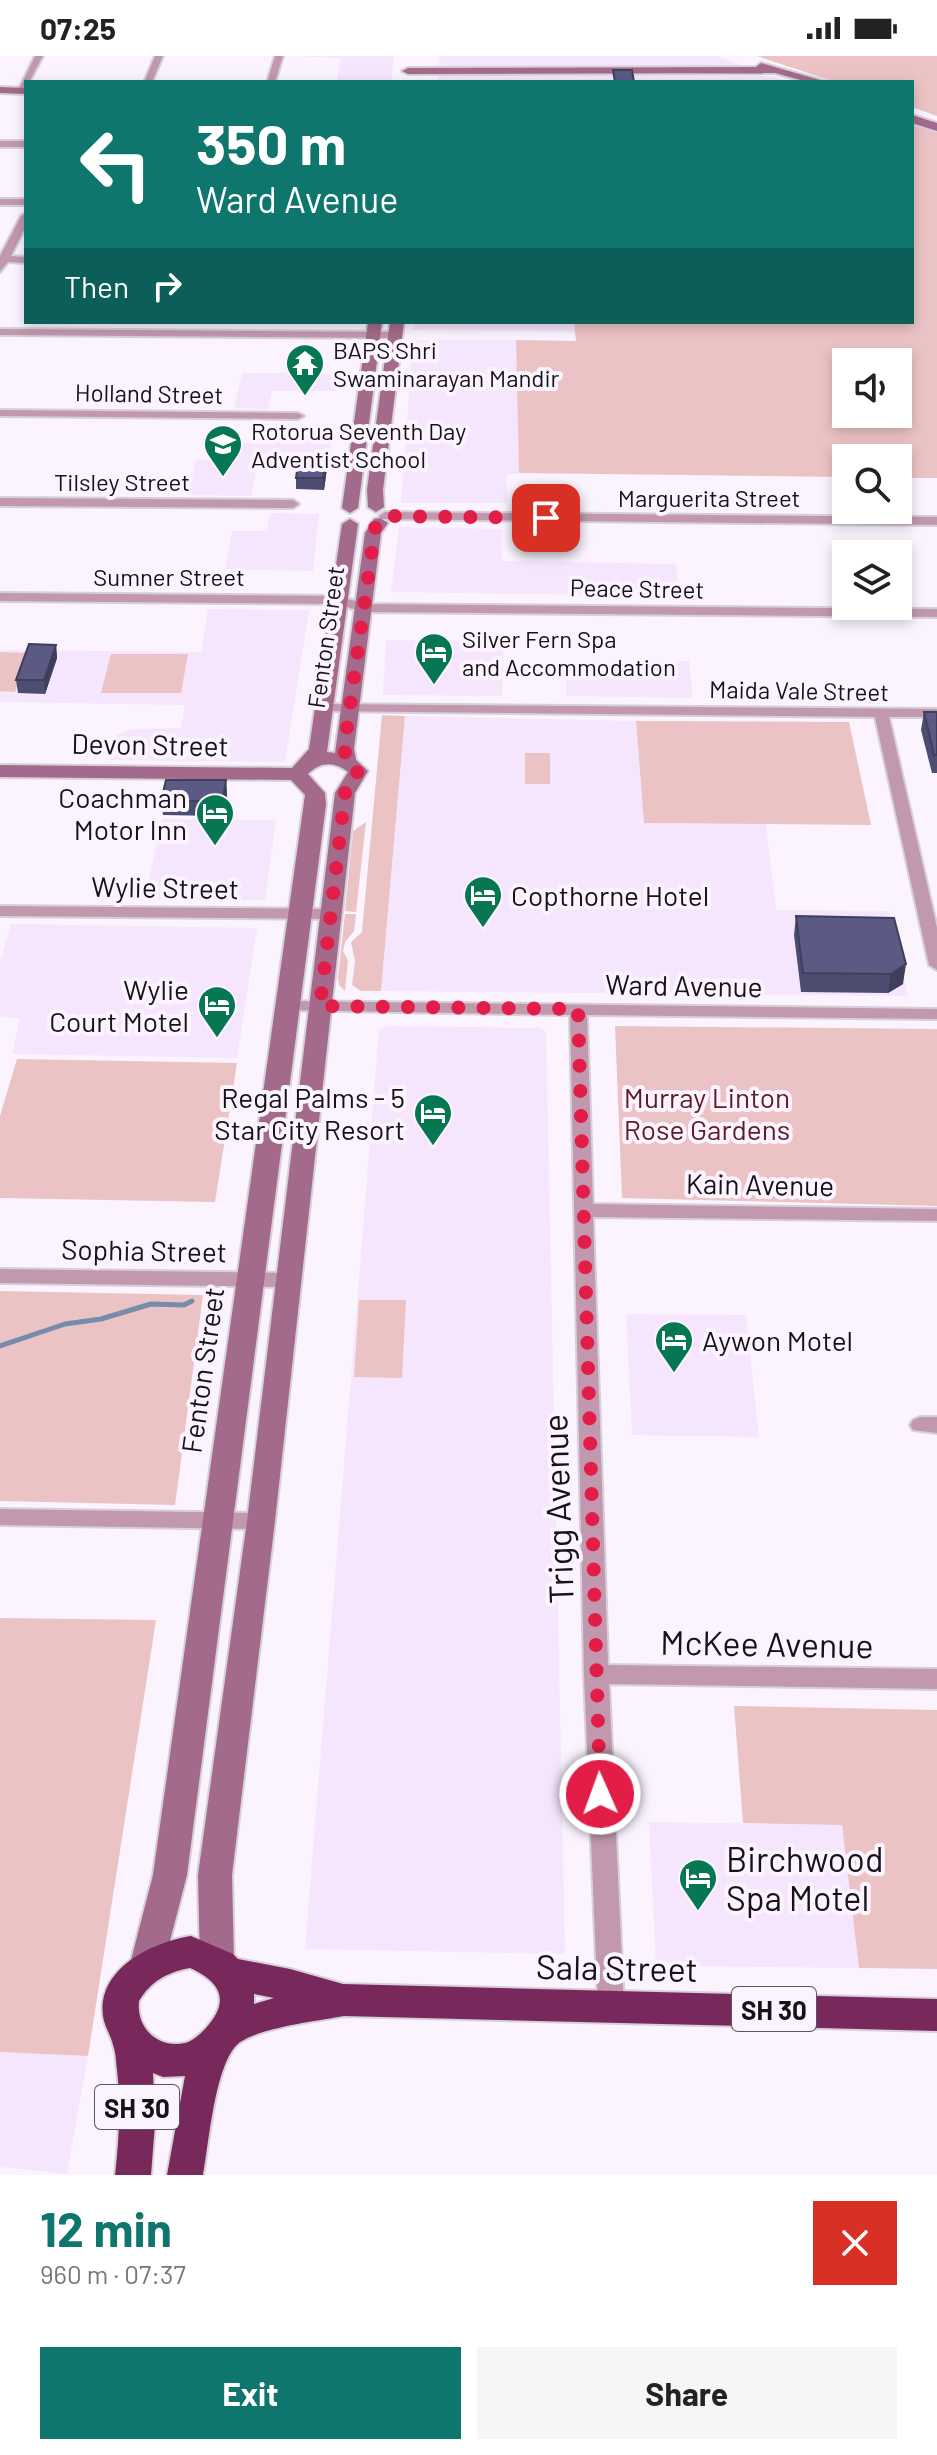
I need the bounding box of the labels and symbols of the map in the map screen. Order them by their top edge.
place label: BAPS Shri Swaminarayan Mandir [333,335,560,392]
temple icon: BAPS Shri Swaminarayan Mandir [284,342,326,397]
street label: Holland Street [75,377,223,409]
place label: Rotorua Seventh Day Adventist School [251,416,466,473]
school or university icon: Rotorua Seventh Day Adventist School [202,423,244,478]
street label: Tilsley Street [54,467,190,496]
street label: Marguerita Street [618,483,800,512]
pin [512,484,580,552]
street label: Sumner Street [93,562,245,591]
street label: Fenton Street [301,564,349,710]
street label: Peace Street [570,572,704,604]
place label: Silver Fern Spa and Accommodation [462,624,676,681]
hotel icon: Silver Fern Spa and Accommodation [413,631,455,686]
street label: Maida Vale Street [709,674,889,706]
street label: Devon Street [71,726,229,762]
place label: Coachman Motor Inn [58,780,187,846]
hotel icon: Coachman Motor Inn [194,792,236,847]
street label: Wylie Street [91,869,239,905]
hotel icon: Copthorne Hotel [462,874,504,929]
place label: Copthorne Hotel [511,878,709,912]
street label: Ward Avenue [605,967,763,1003]
place label: Wylie Court Motel [49,972,189,1038]
hotel icon: Wylie Court Motel [196,984,238,1039]
place label: Regal Palms - 5 Star City Resort [214,1080,405,1146]
park label: Murray Linton Rose Gardens [624,1080,790,1146]
hotel icon: Regal Palms - 5 Star City Resort [412,1092,454,1147]
street label: Kain Avenue [686,1166,834,1202]
street label: Sophia Street [61,1232,227,1268]
street label: Fenton Street [174,1285,230,1455]
hotel icon: Aywon Motel [653,1319,695,1374]
place label: Aywon Motel [702,1323,853,1357]
street label: Trigg Avenue [533,1413,581,1605]
street label: McKee Avenue [660,1621,874,1665]
position arrow [558,1752,642,1836]
place label: Birchwood Spa Motel [726,1838,883,1918]
hotel icon: Birchwood Spa Motel [677,1857,719,1912]
street label: Sala Street [536,1945,698,1989]
road number: SH 30 [732,1987,816,2031]
road number: SH 30 [95,2085,179,2129]

